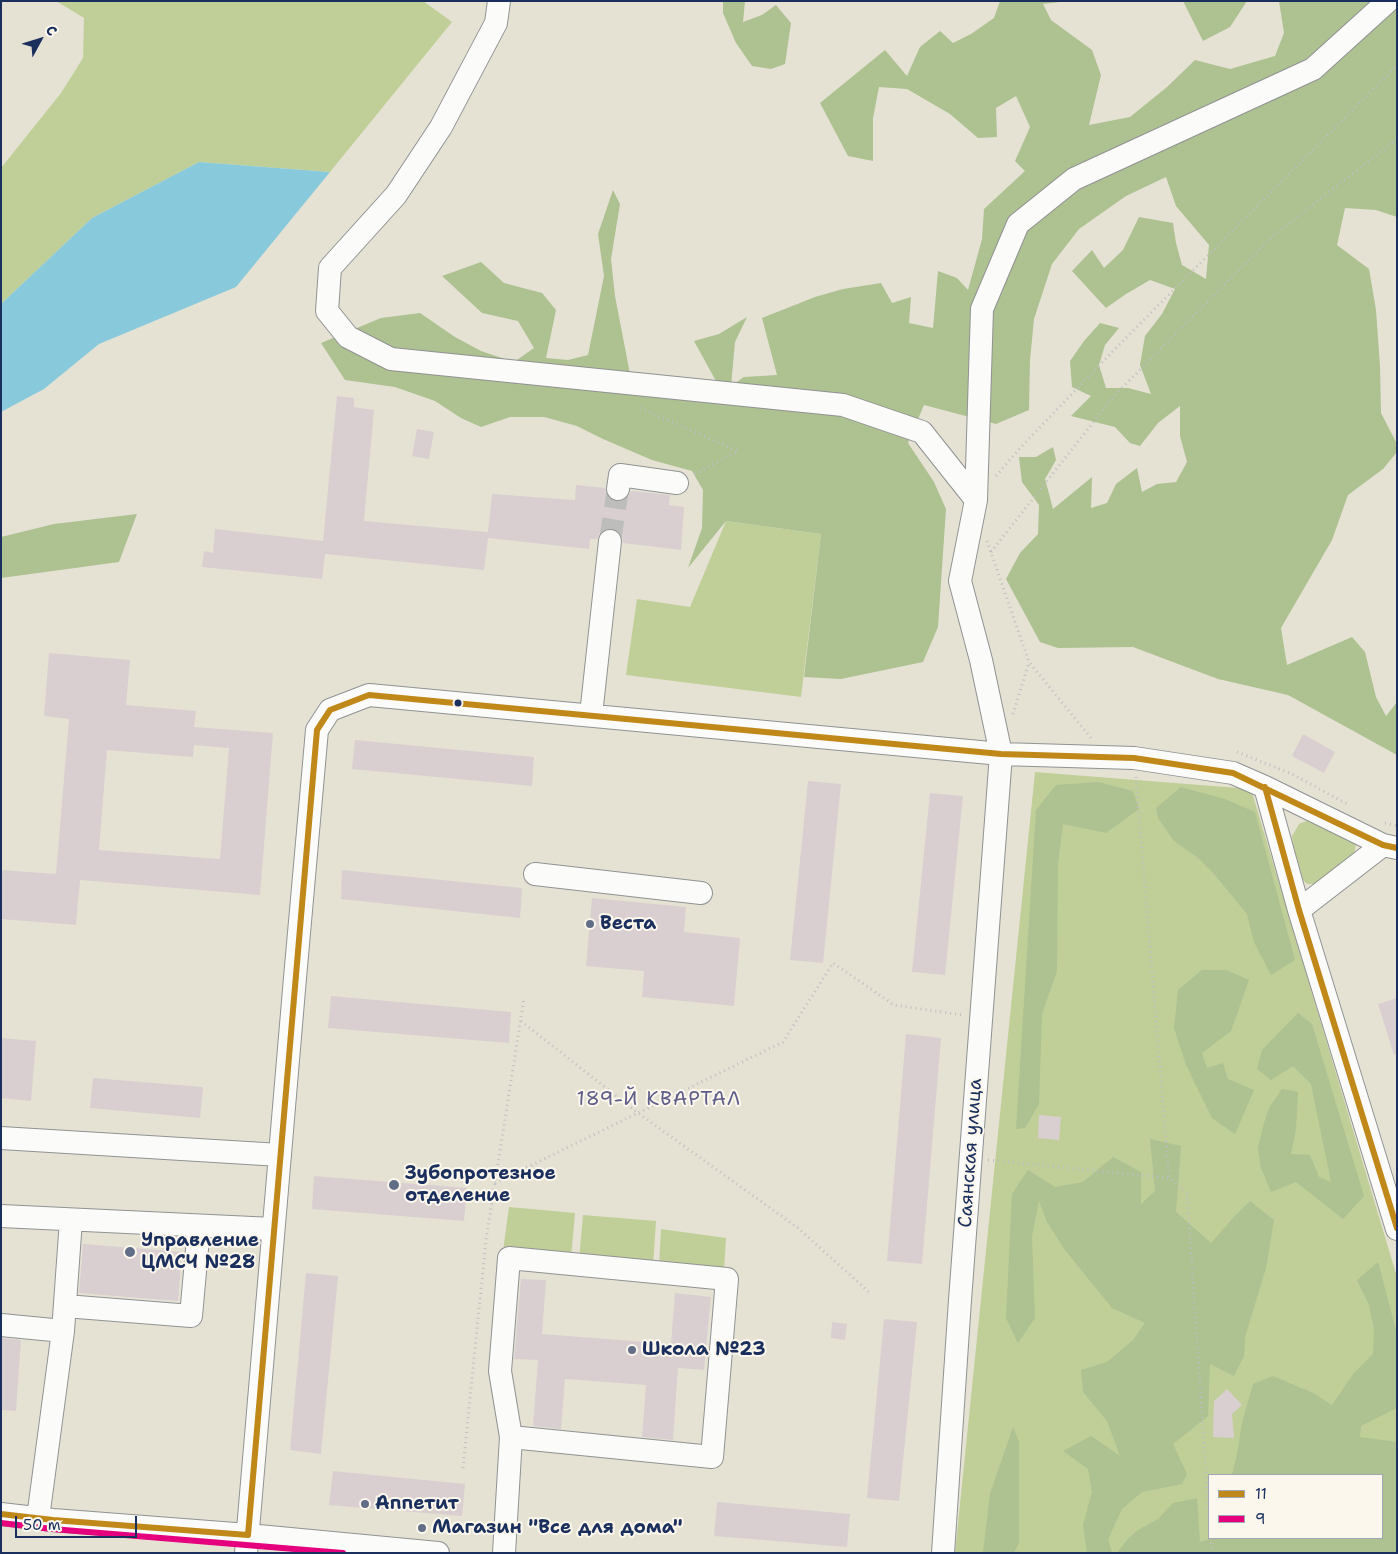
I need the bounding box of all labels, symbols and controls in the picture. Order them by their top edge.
north arrow [15,15,65,65]
text: С [42,22,61,40]
unlabelled marker [453,698,463,708]
place label: Веста [600,913,656,935]
marker: Веста [584,918,596,930]
street label: Саянская улица [954,1077,988,1229]
district label: 189-Й КВАРТАЛ [575,1088,743,1112]
place label: Зубопротезное отделение [405,1163,556,1207]
marker: Зубопротезное отделение [387,1178,401,1192]
place label: Управление ЦМСЧ №28 [141,1230,259,1274]
marker: Управление ЦМСЧ №28 [123,1245,137,1259]
place label: Школа №23 [642,1339,766,1361]
marker: Школа №23 [626,1344,638,1356]
legend [1208,1474,1383,1539]
text: 11 [1255,1484,1267,1504]
place label: Аппетит [375,1493,459,1515]
marker: Аппетит [359,1498,371,1510]
scale bar [18,1506,140,1538]
text: 9 [1255,1509,1266,1529]
text: 50 m [23,1515,61,1535]
place label: Магазин "Все для дома" [432,1517,683,1539]
marker: Магазин "Все для дома" [416,1522,428,1534]

